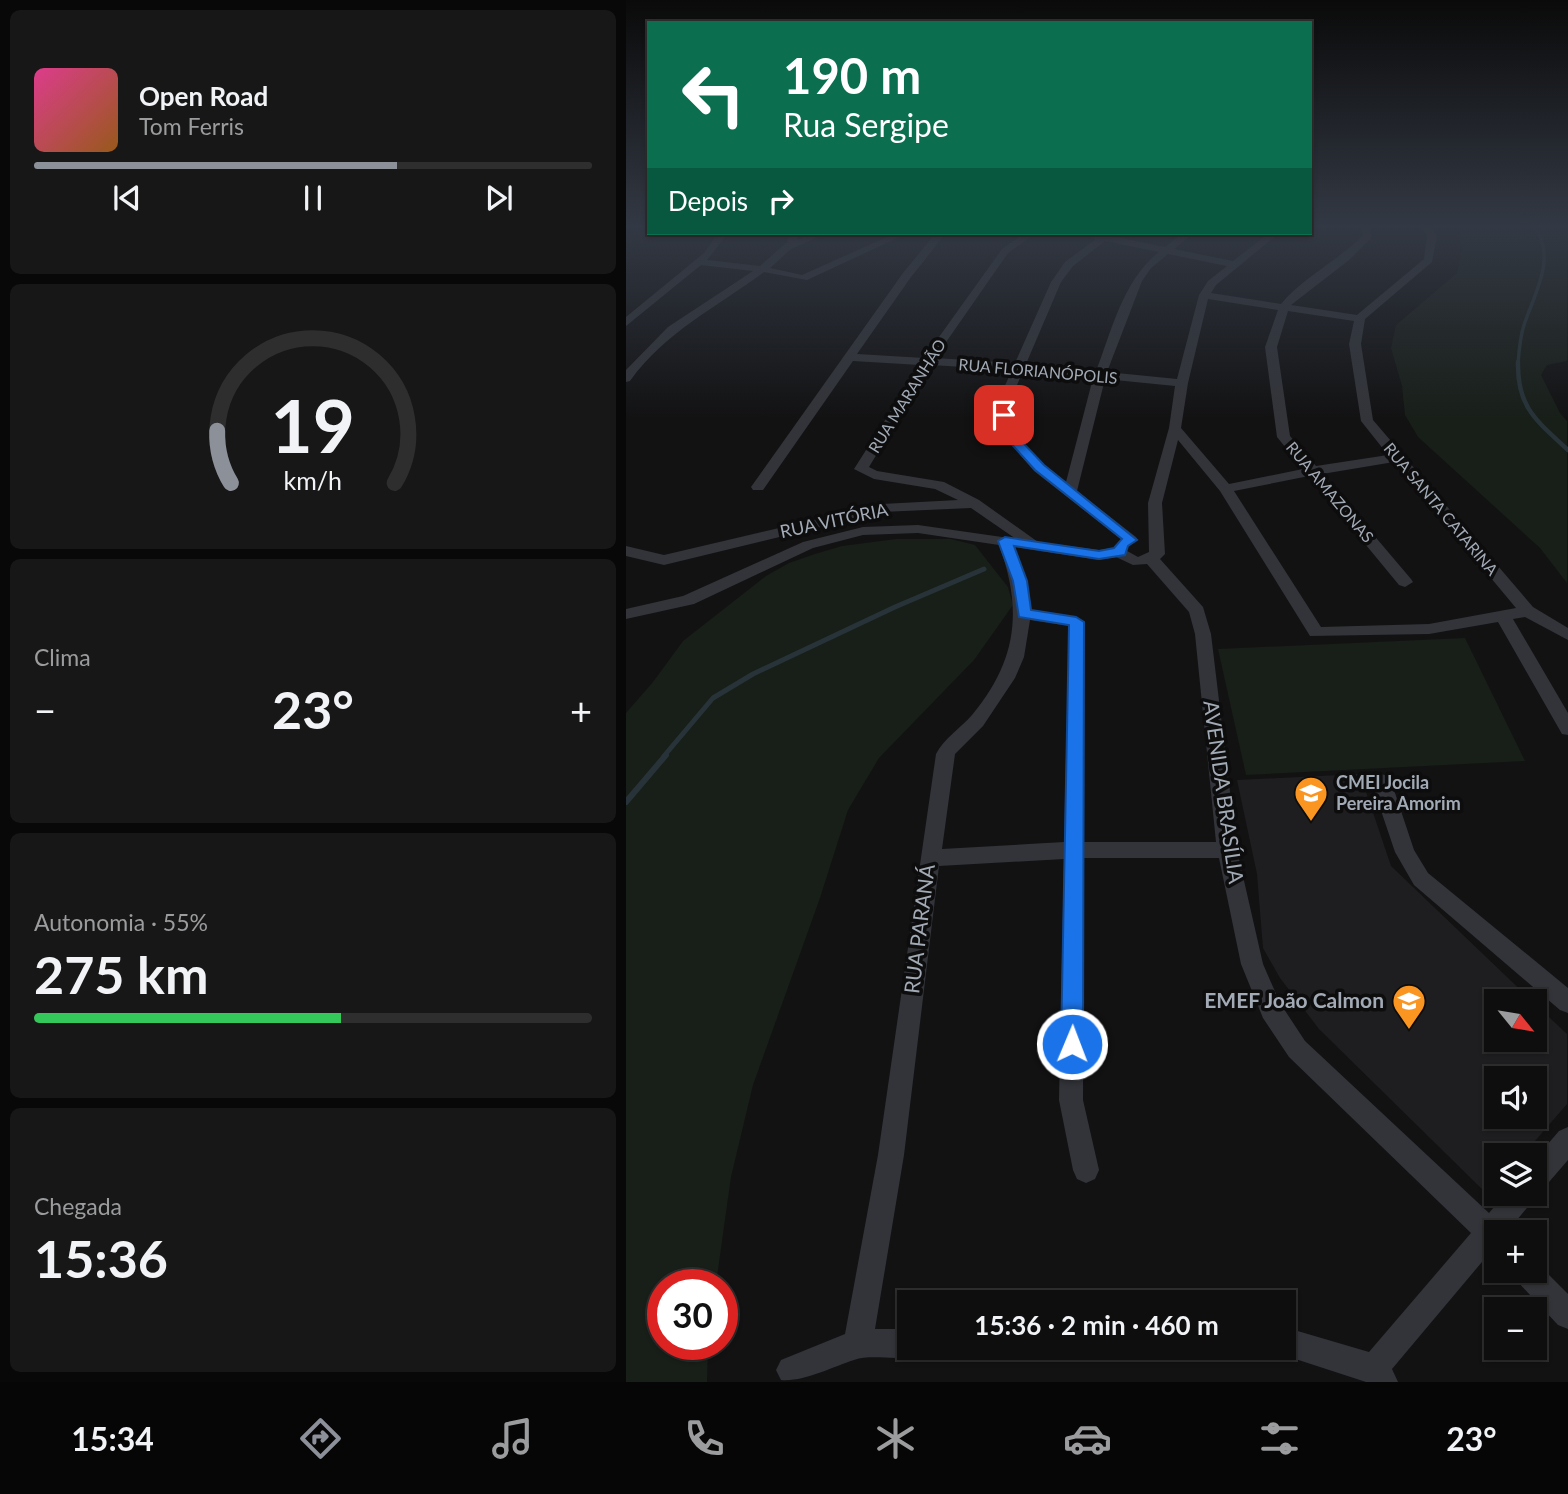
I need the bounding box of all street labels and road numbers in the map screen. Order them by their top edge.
street label: RUA MARANHÃO [864,335,949,456]
street label: RUA FLORIANÓPOLIS [958,354,1118,387]
street label: RUA AMAZONAS [1283,437,1378,546]
street label: RUA SANTA CATARINA [1380,439,1503,579]
street label: RUA VITÓRIA [778,498,891,542]
street label: AVENIDA BRASÍLIA [1199,698,1250,886]
street label: RUA PARANÁ [898,862,939,995]

